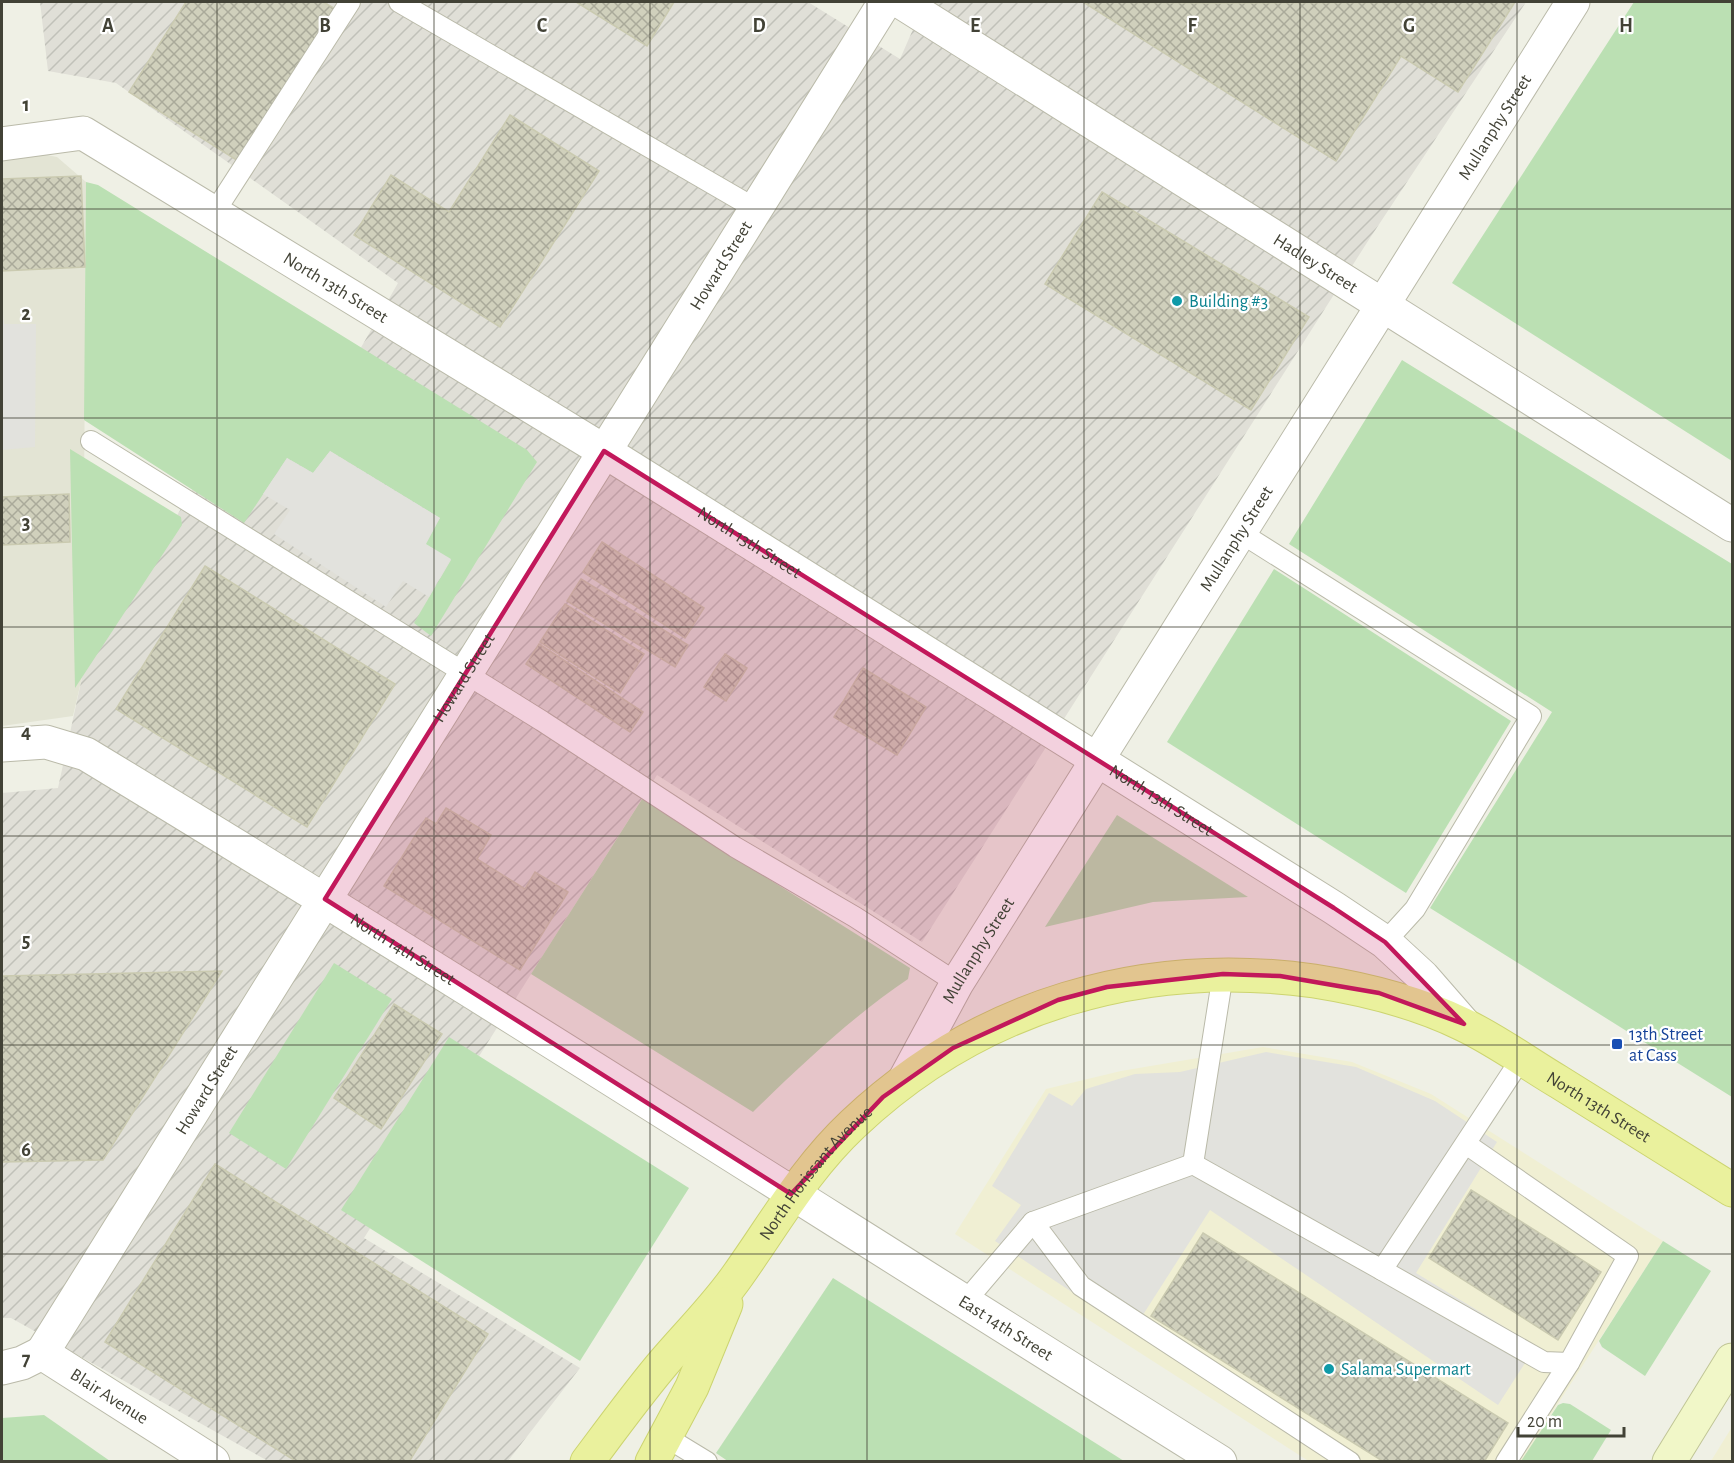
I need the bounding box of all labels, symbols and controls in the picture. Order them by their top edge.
text: A [102,16,114,36]
text: B [319,16,331,36]
text: C [537,16,548,36]
text: D [752,16,766,36]
text: E [970,16,980,36]
text: F [1187,16,1197,36]
text: G [1403,16,1415,36]
text: H [1619,16,1633,36]
street label: Mullanphy Street [1456,71,1535,183]
text: 1 [22,95,30,115]
street label: Howard Street [687,218,756,314]
street label: Hadley Street [1270,231,1361,297]
street label: North 13th Street [280,250,391,327]
place label: Building #3 [1189,293,1268,311]
marker: Building #3 [1170,294,1184,308]
text: 2 [21,304,31,324]
street label: Mullanphy Street [1197,483,1277,595]
street label: North 13th Street [694,504,804,582]
text: 3 [22,513,30,533]
street label: Howard Street [430,630,499,726]
text: 4 [21,722,31,742]
street label: North 13th Street [1106,762,1216,840]
street label: Mullanphy Street [940,895,1018,1007]
street label: North 14th Street [347,910,458,989]
text: 5 [22,931,30,951]
place label: 13th Street at Cass [1629,1026,1703,1065]
marker: 13th Street at Cass [1610,1037,1624,1051]
street label: Howard Street [173,1043,241,1138]
street label: North 13th Street [1543,1069,1654,1147]
street label: North Florissant Avenue [757,1103,876,1244]
text: 6 [21,1140,31,1160]
street label: East 14th Street [955,1292,1056,1365]
text: 7 [22,1349,31,1369]
place label: Salama Supermart [1341,1361,1471,1379]
marker: Salama Supermart [1322,1362,1336,1376]
street label: Blair Avenue [67,1366,151,1428]
scale bar [1518,1400,1624,1438]
text: 20 m [1527,1413,1562,1431]

